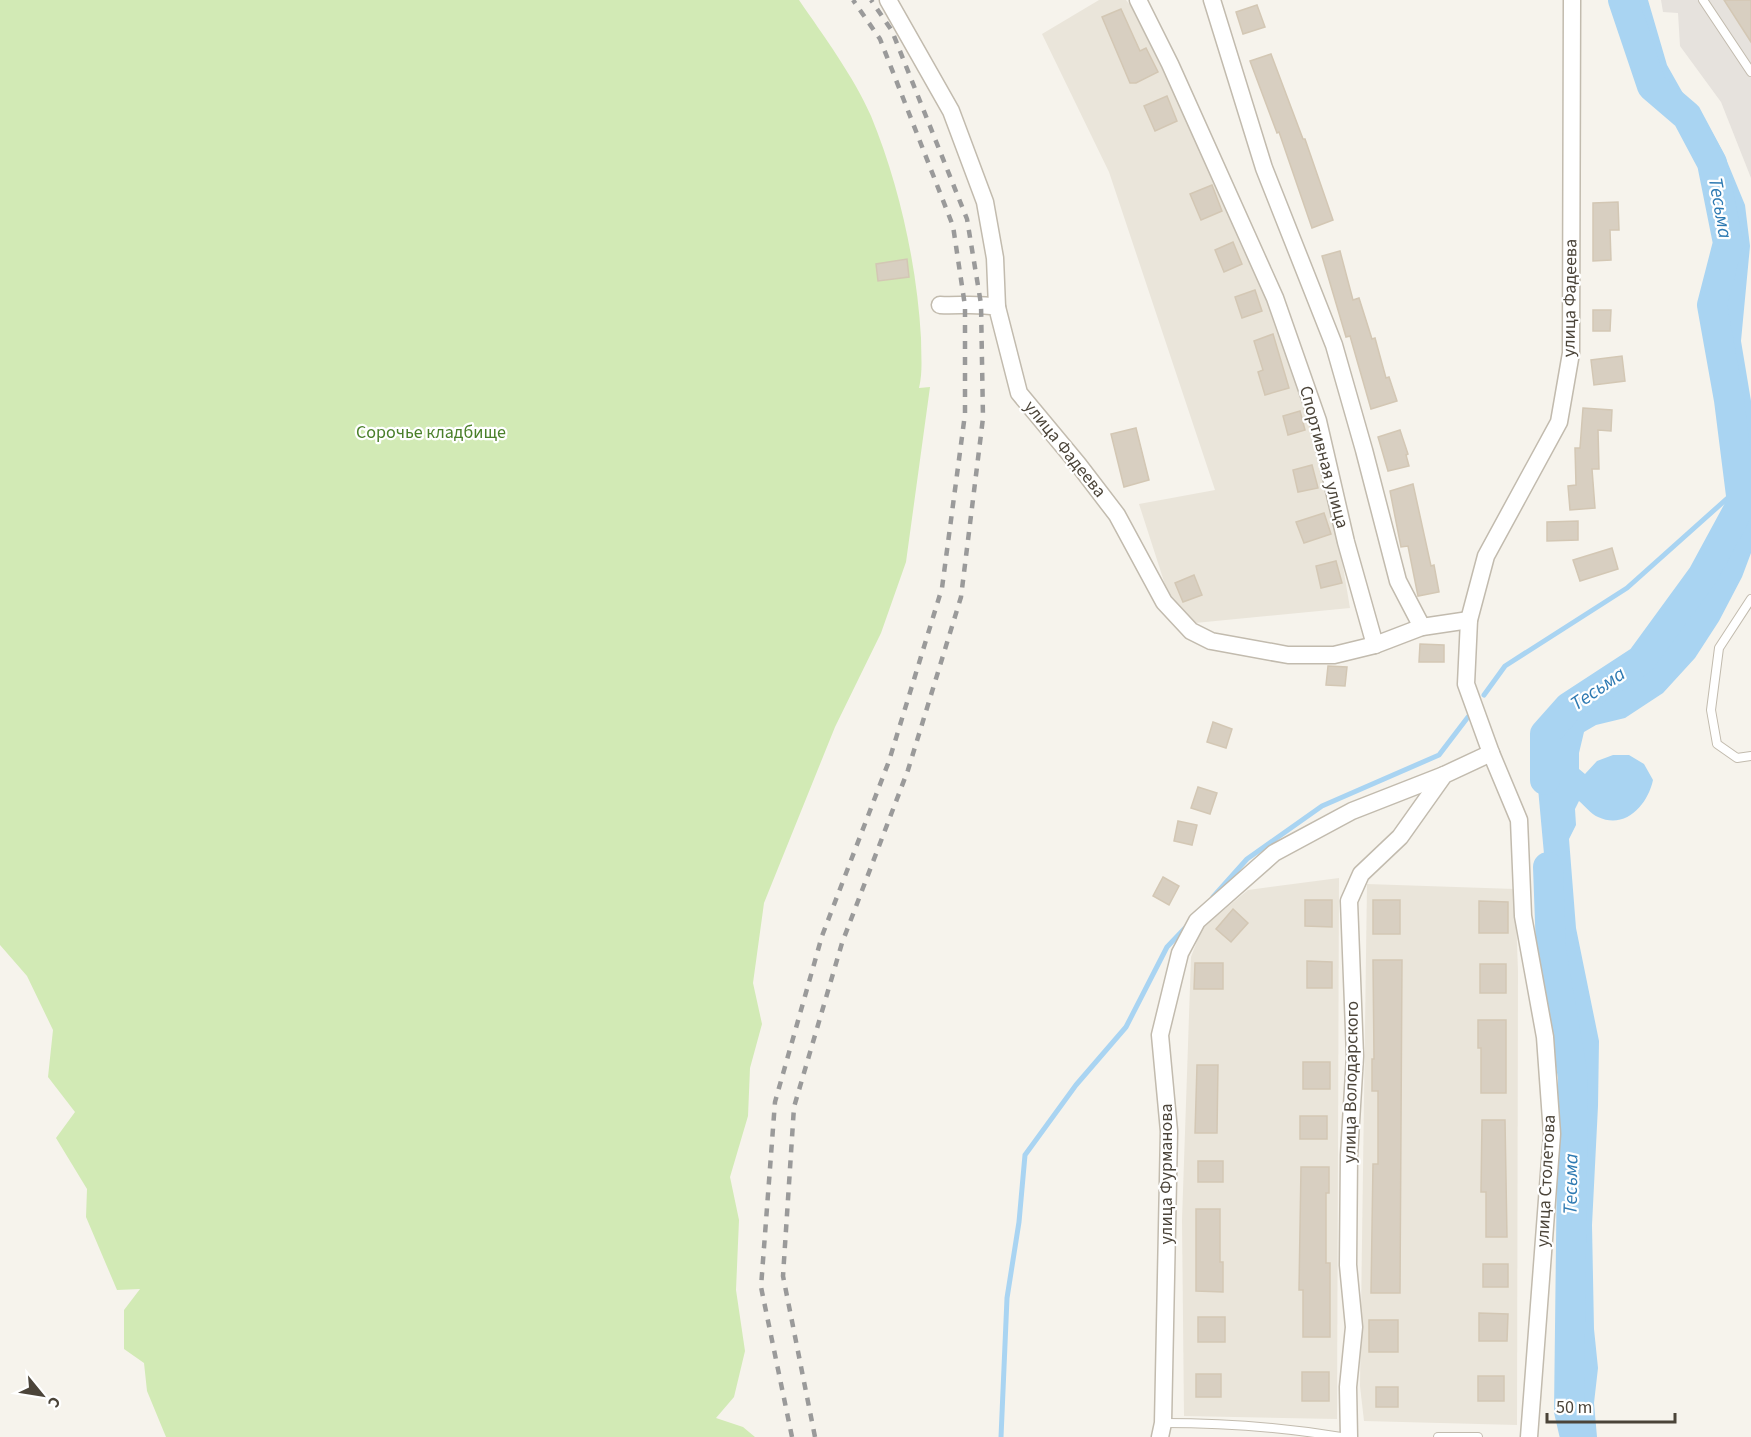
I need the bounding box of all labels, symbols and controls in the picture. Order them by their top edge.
water label: Тесьма [1701,175,1739,241]
street label: улица Фадеева [1556,239,1584,357]
street label: Спортивная улица [1293,383,1355,531]
street label: улица Фадеева [1018,395,1112,503]
park label: Сорочье кладбище [356,420,506,445]
water label: Тесьма [1565,660,1631,718]
street label: улица Володарского [1337,1001,1365,1163]
street label: улица Фурманова [1154,1104,1179,1244]
street label: улица Столетова [1530,1114,1562,1248]
water label: Тесьма [1556,1153,1586,1215]
north arrow [12,1365,72,1425]
scale bar [1547,1386,1674,1424]
text: С [42,1392,66,1412]
text: 50 m [1556,1395,1592,1420]

